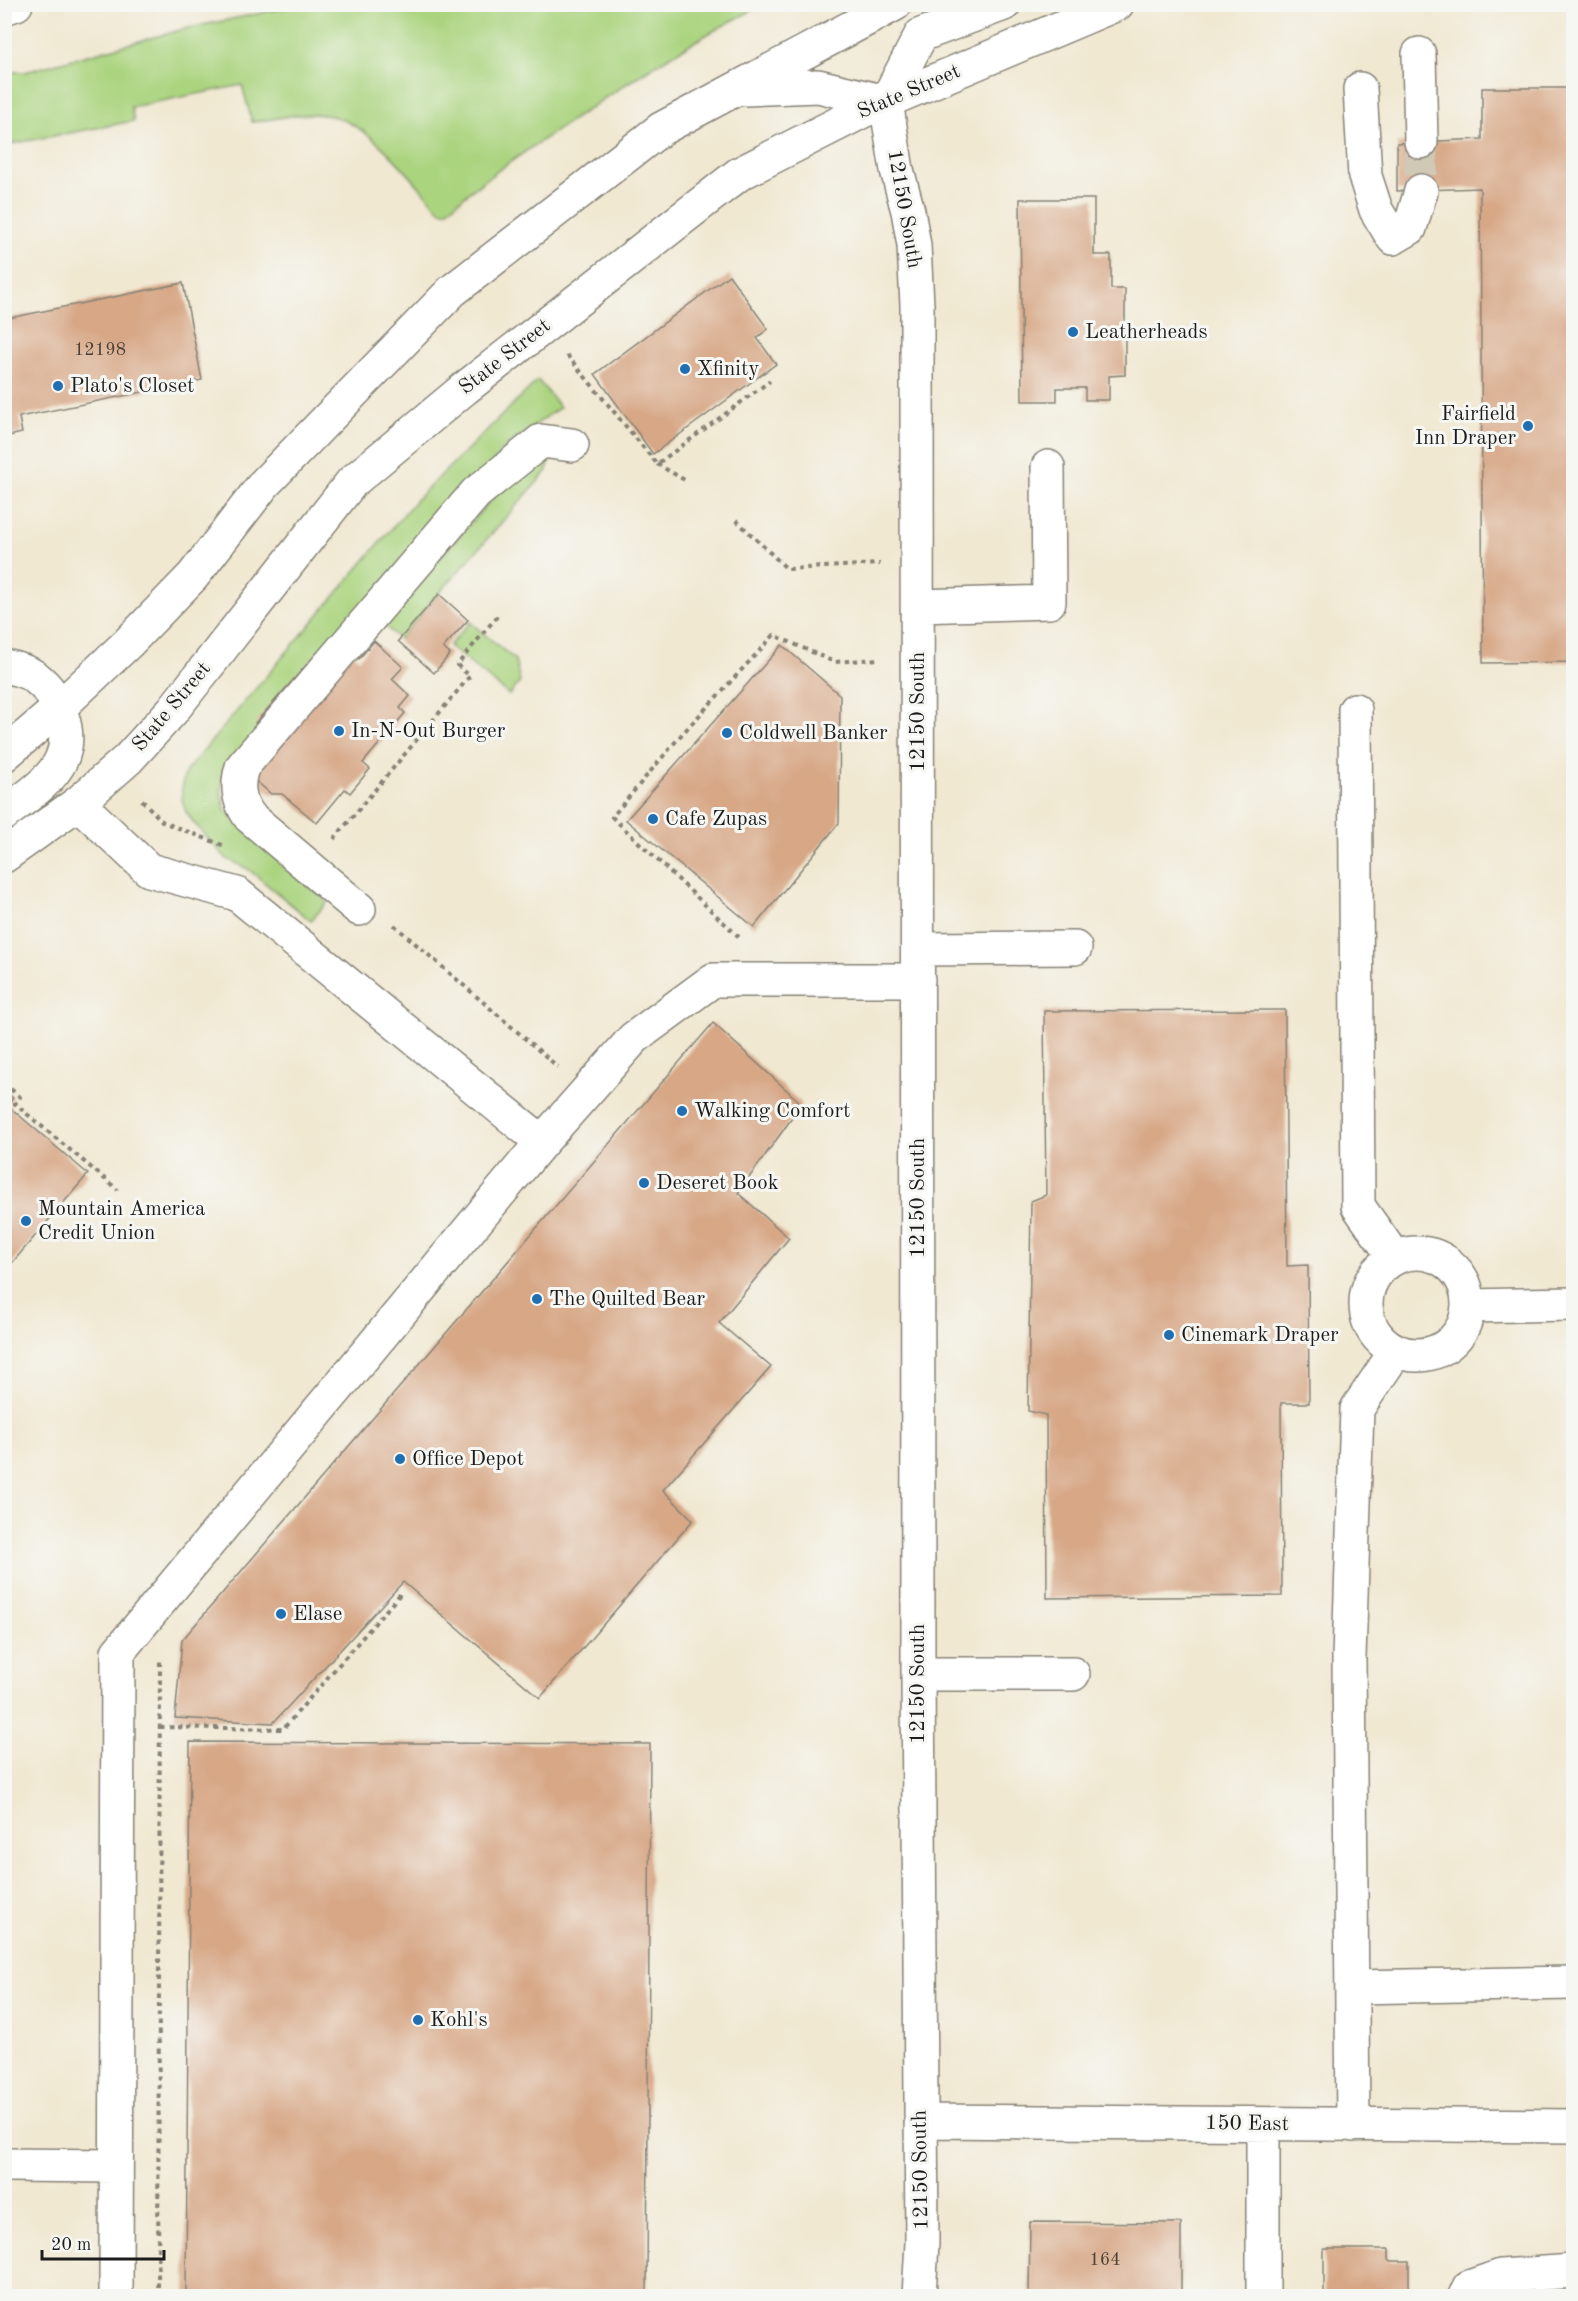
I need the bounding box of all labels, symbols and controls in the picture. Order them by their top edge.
street label: State Street [855,61,963,123]
street label: 12150 South [883,148,925,270]
street label: State Street [455,315,555,399]
place label: Leatherheads [1085,322,1208,343]
marker: Leatherheads [1066,325,1080,339]
house number: 12198 [74,341,126,359]
place label: Xfinity [697,359,759,380]
marker: Xfinity [678,362,692,376]
place label: Plato's Closet [70,376,194,397]
marker: Plato's Closet [51,379,65,393]
place label: Fairfield Inn Draper [1415,404,1516,449]
marker: Fairfield Inn Draper [1521,419,1535,433]
street label: 12150 South [908,652,929,772]
street label: State Street [129,658,215,756]
place label: In-N-Out Burger [351,721,506,742]
place label: Coldwell Banker [739,723,888,744]
marker: In-N-Out Burger [332,724,346,738]
marker: Coldwell Banker [720,726,734,740]
place label: Cafe Zupas [665,809,767,830]
marker: Cafe Zupas [646,812,660,826]
place label: Walking Comfort [694,1101,850,1122]
marker: Walking Comfort [675,1104,689,1118]
street label: 12150 South [908,1138,929,1258]
place label: Deseret Book [656,1173,779,1194]
marker: Deseret Book [637,1176,651,1190]
place label: Mountain America Credit Union [38,1199,205,1244]
marker: Mountain America Credit Union [19,1214,33,1228]
place label: The Quilted Bear [549,1289,706,1310]
marker: The Quilted Bear [530,1292,544,1306]
place label: Cinemark Draper [1181,1325,1339,1346]
marker: Cinemark Draper [1162,1328,1176,1342]
place label: Office Depot [412,1449,524,1470]
marker: Office Depot [393,1452,407,1466]
place label: Elase [293,1604,342,1625]
marker: Elase [274,1607,288,1621]
street label: 12150 South [908,1624,929,1744]
place label: Kohl's [430,2010,488,2031]
marker: Kohl's [411,2013,425,2027]
street label: 12150 South [909,2110,933,2230]
street label: 150 East [1205,2113,1289,2135]
scale bar [42,2223,164,2261]
text: 20 m [51,2236,91,2254]
house number: 164 [1089,2251,1121,2269]

